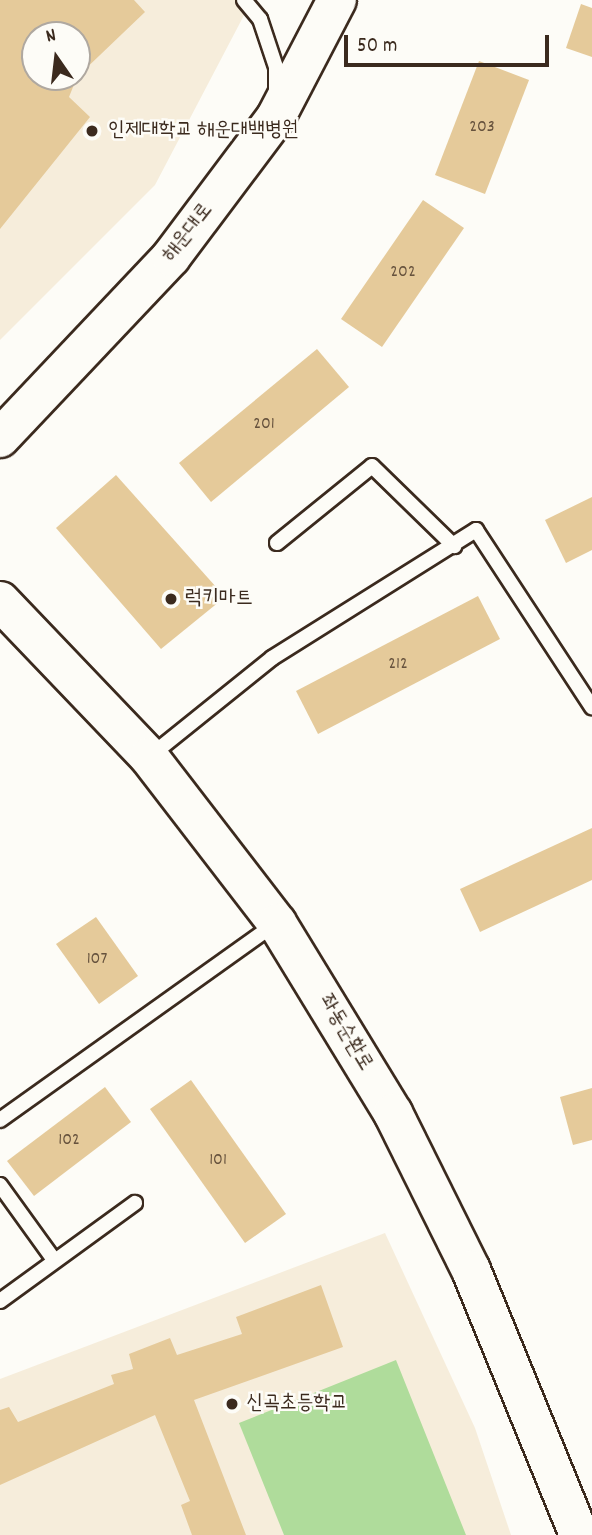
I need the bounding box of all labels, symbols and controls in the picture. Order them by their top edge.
north arrow [21,21,91,91]
scale bar [347,21,552,65]
text: N [43,23,59,51]
text: 50 m [357,32,397,62]
house number: 203 [469,117,495,139]
place label: 인제대학교 해운대백병원 [108,118,299,144]
marker: 인제대학교 해운대백병원 [82,121,102,141]
street label: 해운대로 [157,199,219,267]
house number: 202 [390,262,416,284]
house number: 201 [253,414,275,436]
place label: 럭키마트 [185,586,253,612]
marker: 럭키마트 [163,591,179,607]
house number: 212 [388,654,408,676]
house number: 107 [87,949,107,971]
street label: 좌동순환로 [312,990,378,1076]
house number: 102 [58,1130,80,1152]
house number: 101 [209,1150,227,1172]
place label: 신곡초등학교 [246,1391,347,1417]
marker: 신곡초등학교 [224,1396,240,1412]

